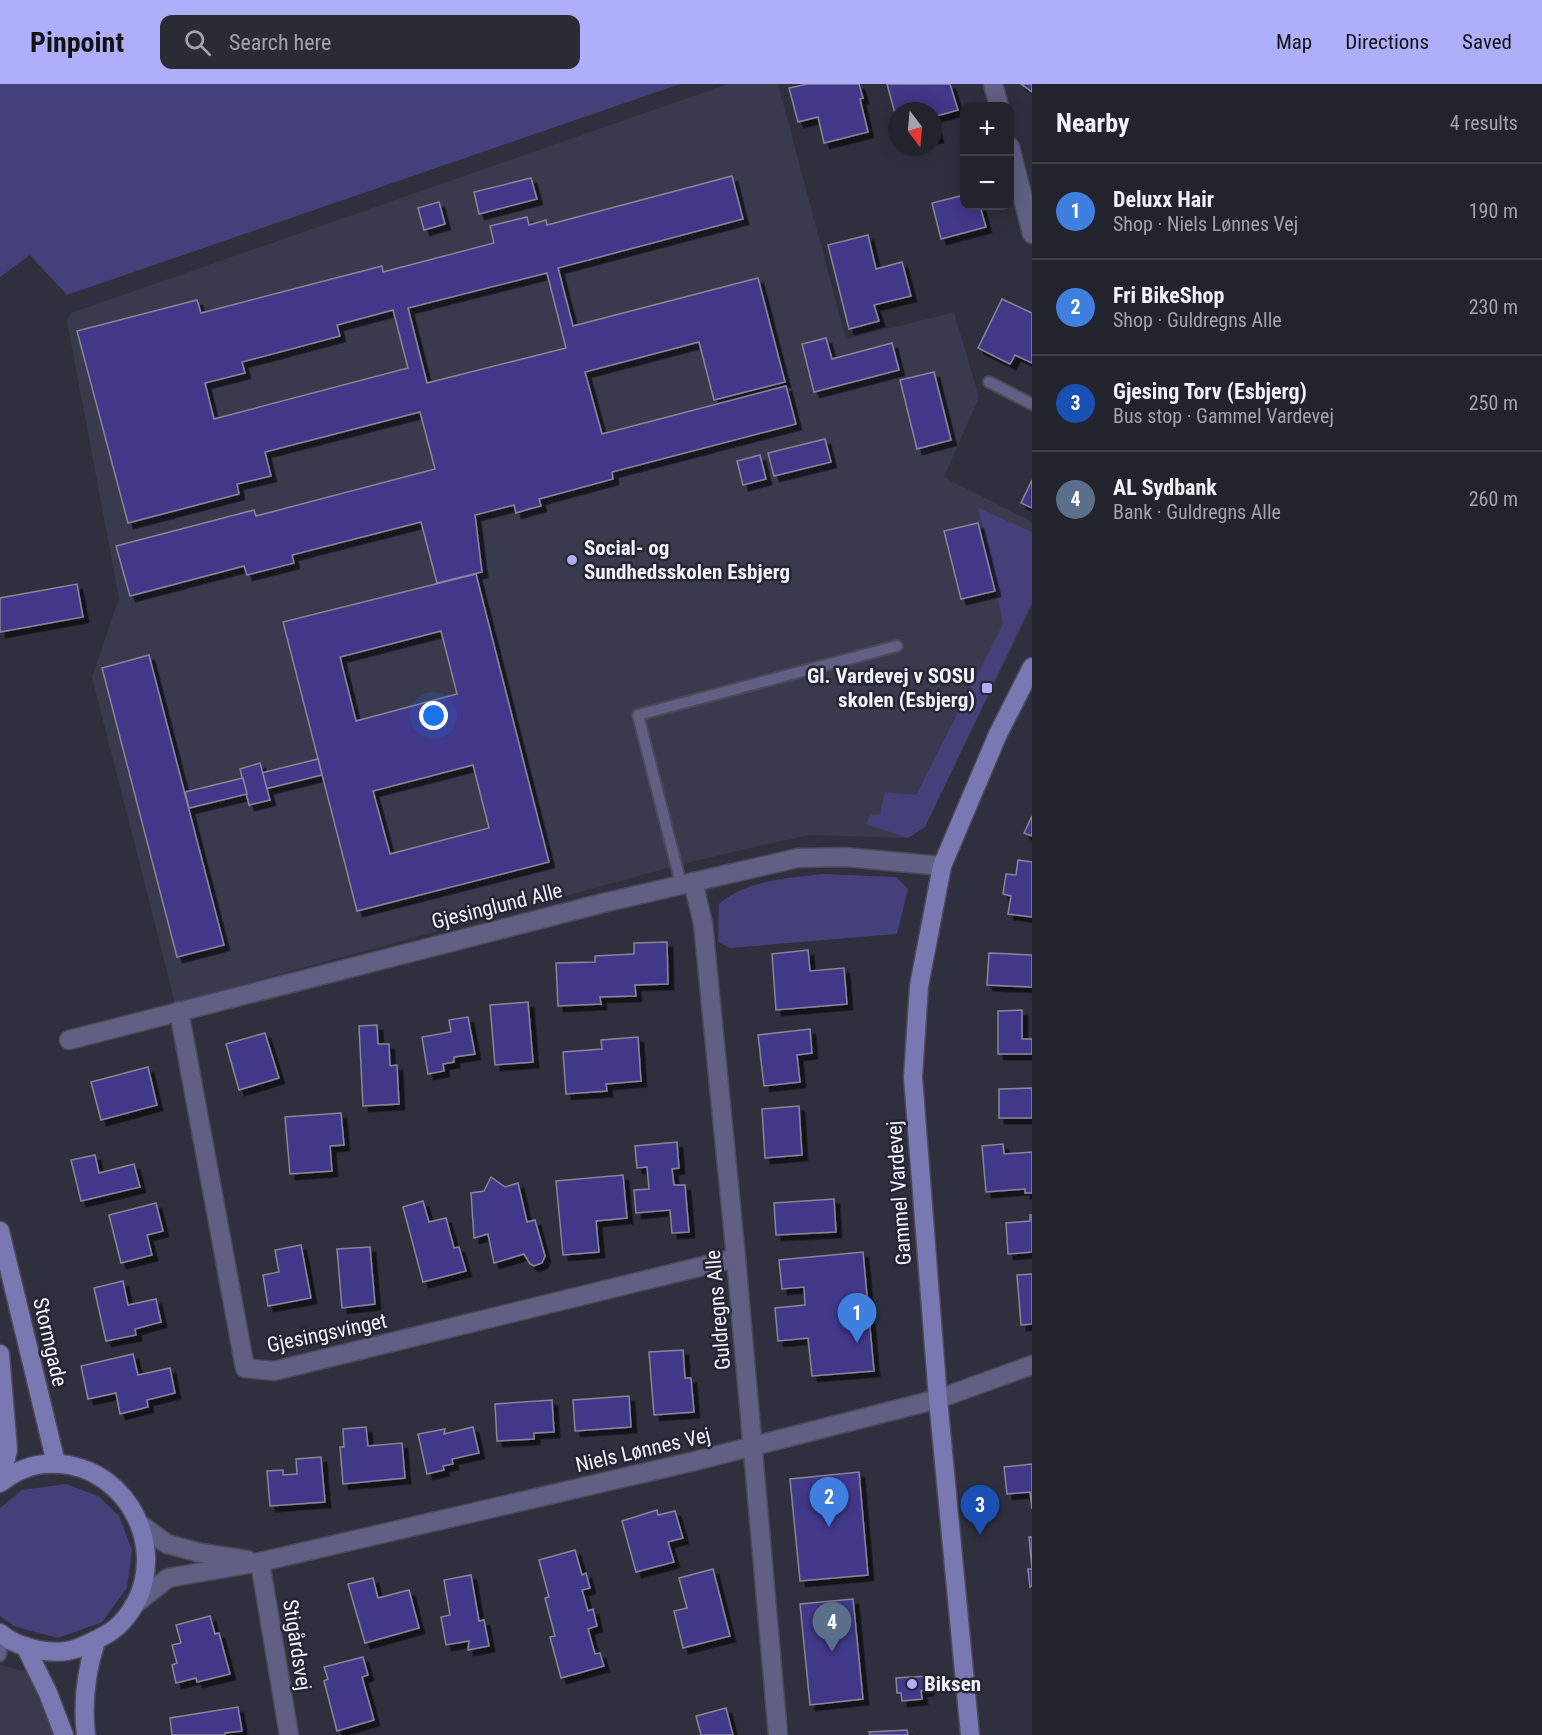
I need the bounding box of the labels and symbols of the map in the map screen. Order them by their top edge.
north arrow [888,102,942,156]
place label: Social- og Sundhedsskolen Esbjerg [584,536,790,584]
marker: Social- og Sundhedsskolen Esbjerg [565,553,579,567]
place label: Gl. Vardevej v SOSU skolen (Esbjerg) [807,664,975,712]
marker: Gl. Vardevej v SOSU skolen (Esbjerg) [980,681,994,695]
your location [419,701,448,730]
street label: Gjesinglund Alle [429,878,565,934]
street label: Gammel Vardevej [882,1120,916,1266]
street label: Guldregns Alle [701,1249,735,1371]
pin: 1 [838,1294,876,1343]
street label: Stormgade [28,1295,72,1389]
street label: Gjesingsvinget [265,1309,389,1357]
street label: Niels Lønnes Vej [573,1423,713,1477]
pin: 2 [810,1478,848,1527]
pin: 3 [960,1486,1000,1535]
street label: Stigårdsvej [278,1598,316,1692]
pin: 4 [812,1602,852,1652]
place label: Biksen [924,1672,981,1696]
marker: Biksen [905,1677,919,1691]

